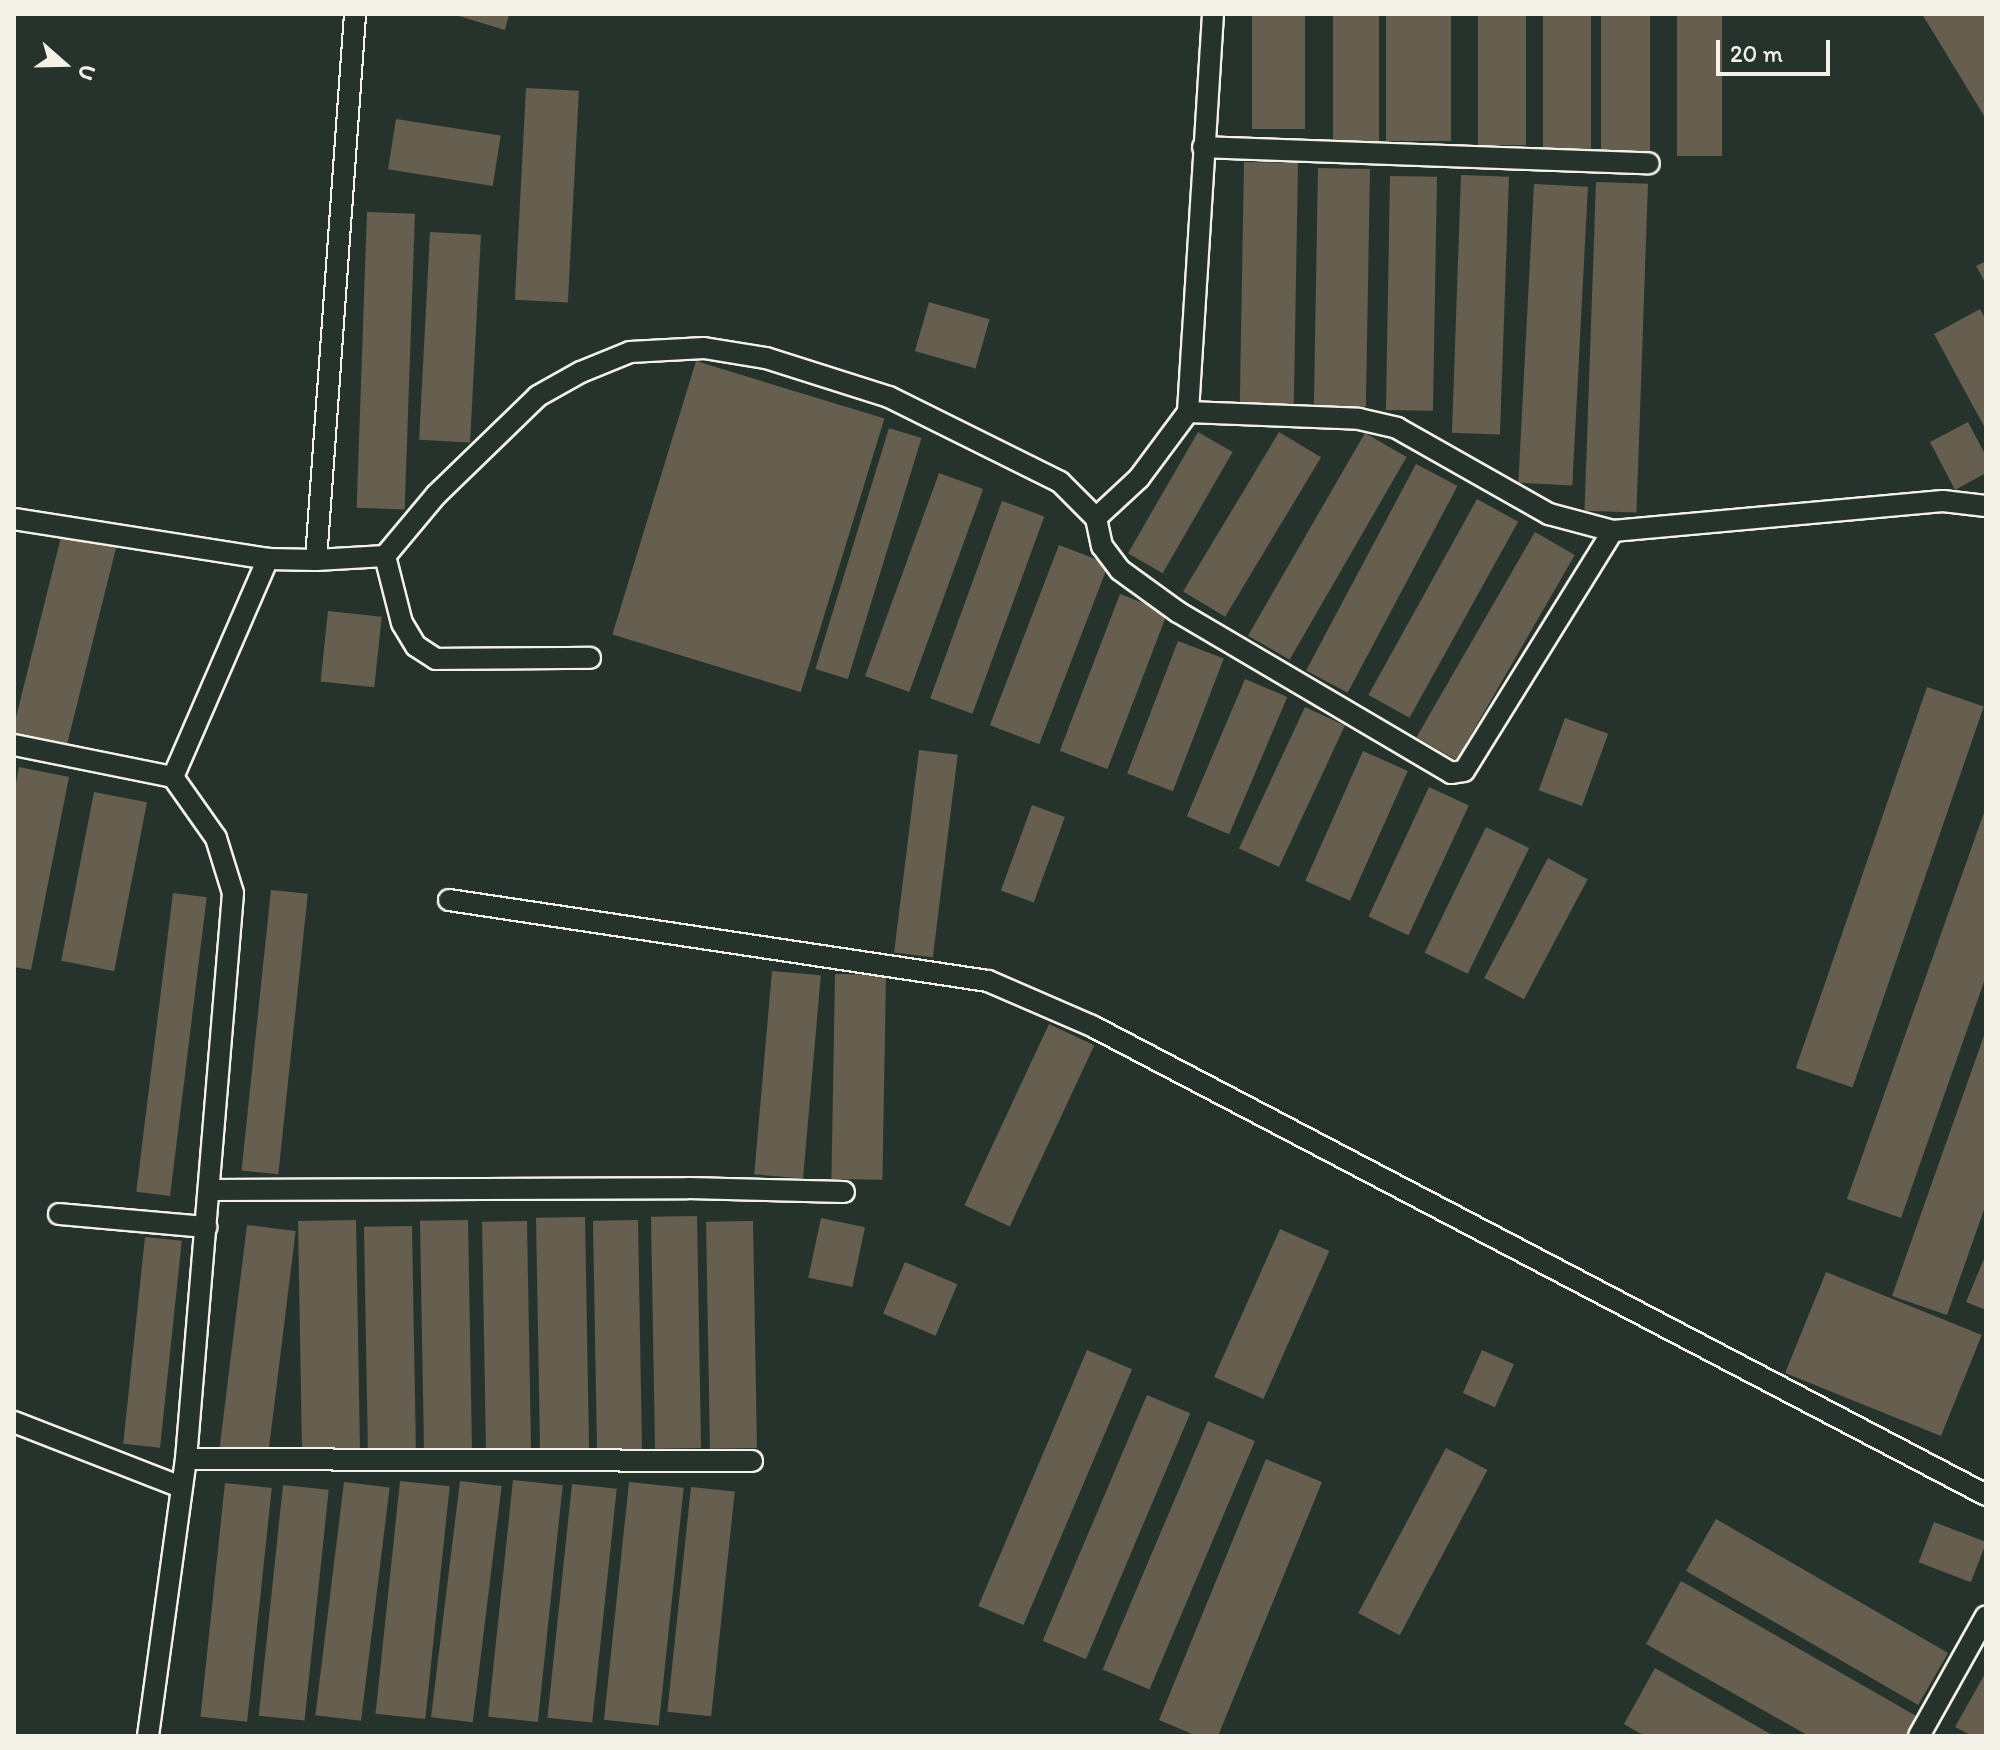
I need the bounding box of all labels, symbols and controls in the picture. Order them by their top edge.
north arrow [24,24,104,104]
scale bar [1720,24,1834,74]
text: 20 m [1730,39,1783,68]
text: U [72,61,102,84]

